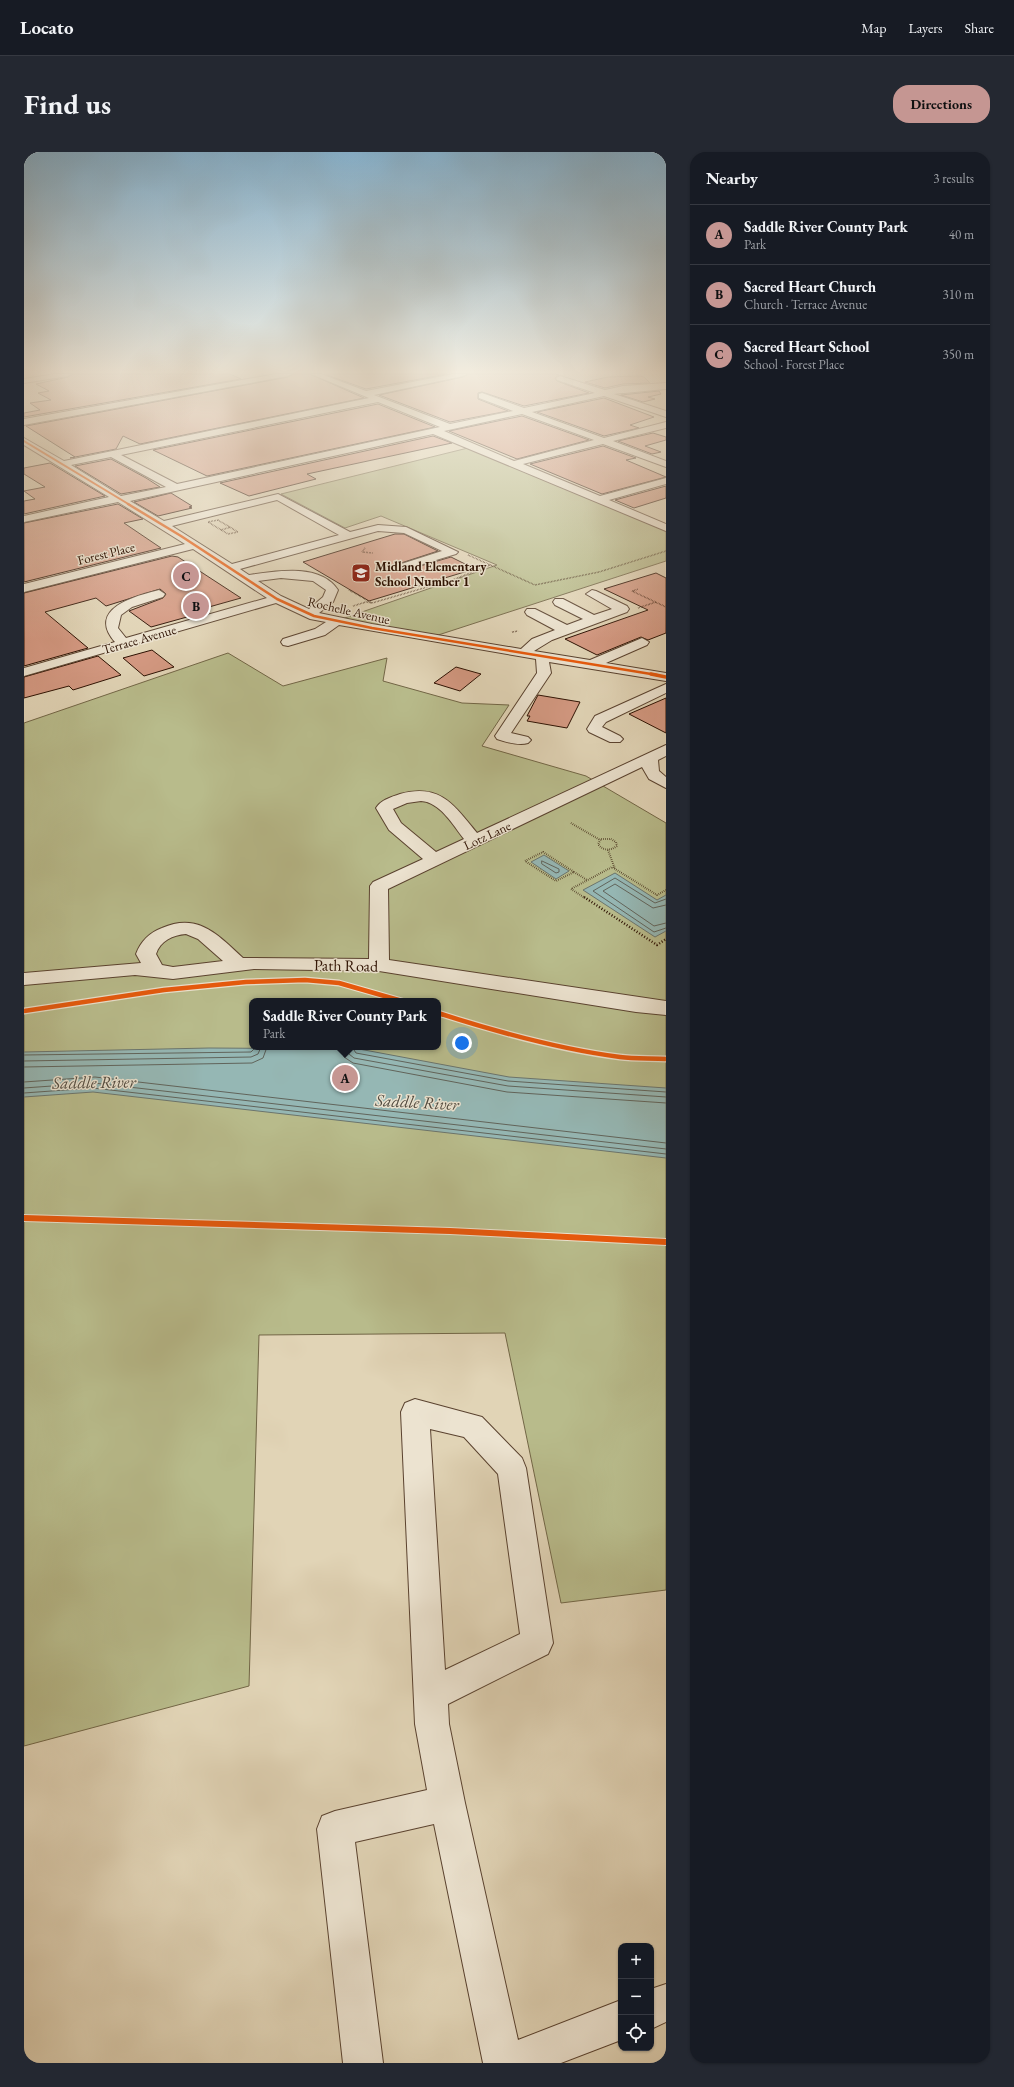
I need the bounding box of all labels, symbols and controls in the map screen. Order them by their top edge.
text: Locato [20,15,74,40]
text: Map [861,19,886,37]
text: Layers [908,19,943,37]
text: Share [965,19,994,37]
button: Directions [893,85,990,123]
text: Find us [24,86,111,122]
text: Nearby [706,167,758,189]
text: 3 results [933,170,974,187]
text: Saddle River County Park [744,217,908,236]
text: A [714,226,724,243]
text: 40 m [949,226,974,243]
text: Park [744,236,766,253]
text: Sacred Heart Church [744,277,876,296]
text: B [715,286,723,303]
text: 310 m [943,286,974,303]
text: Church · Terrace Avenue [744,296,867,313]
text: Sacred Heart School [744,337,870,356]
text: C [714,346,724,363]
text: 350 m [943,346,974,363]
text: School · Forest Place [744,356,844,373]
street label: Forest Place [76,538,137,569]
place label: Midland Elementary School Number 1 [375,558,487,590]
pin: C [173,561,199,591]
school or university icon: Midland Elementary School Number 1 [350,562,372,584]
pin: B [183,591,209,621]
street label: Rochelle Avenue [306,593,392,628]
street label: Terrace Avenue [100,621,178,658]
street label: Lotz Lane [461,817,514,854]
street label: Path Road [314,954,379,977]
popup [249,998,441,1050]
text: Saddle River County Park [263,1006,427,1025]
text: Park [263,1025,285,1042]
your location [452,1033,472,1053]
pin: A [332,1063,358,1093]
water label: Saddle River [51,1070,137,1094]
water label: Saddle River [374,1089,461,1115]
map controls [618,1943,654,2051]
button: + [618,1943,654,1979]
button: − [618,1979,654,2015]
button: locate [618,2015,654,2051]

